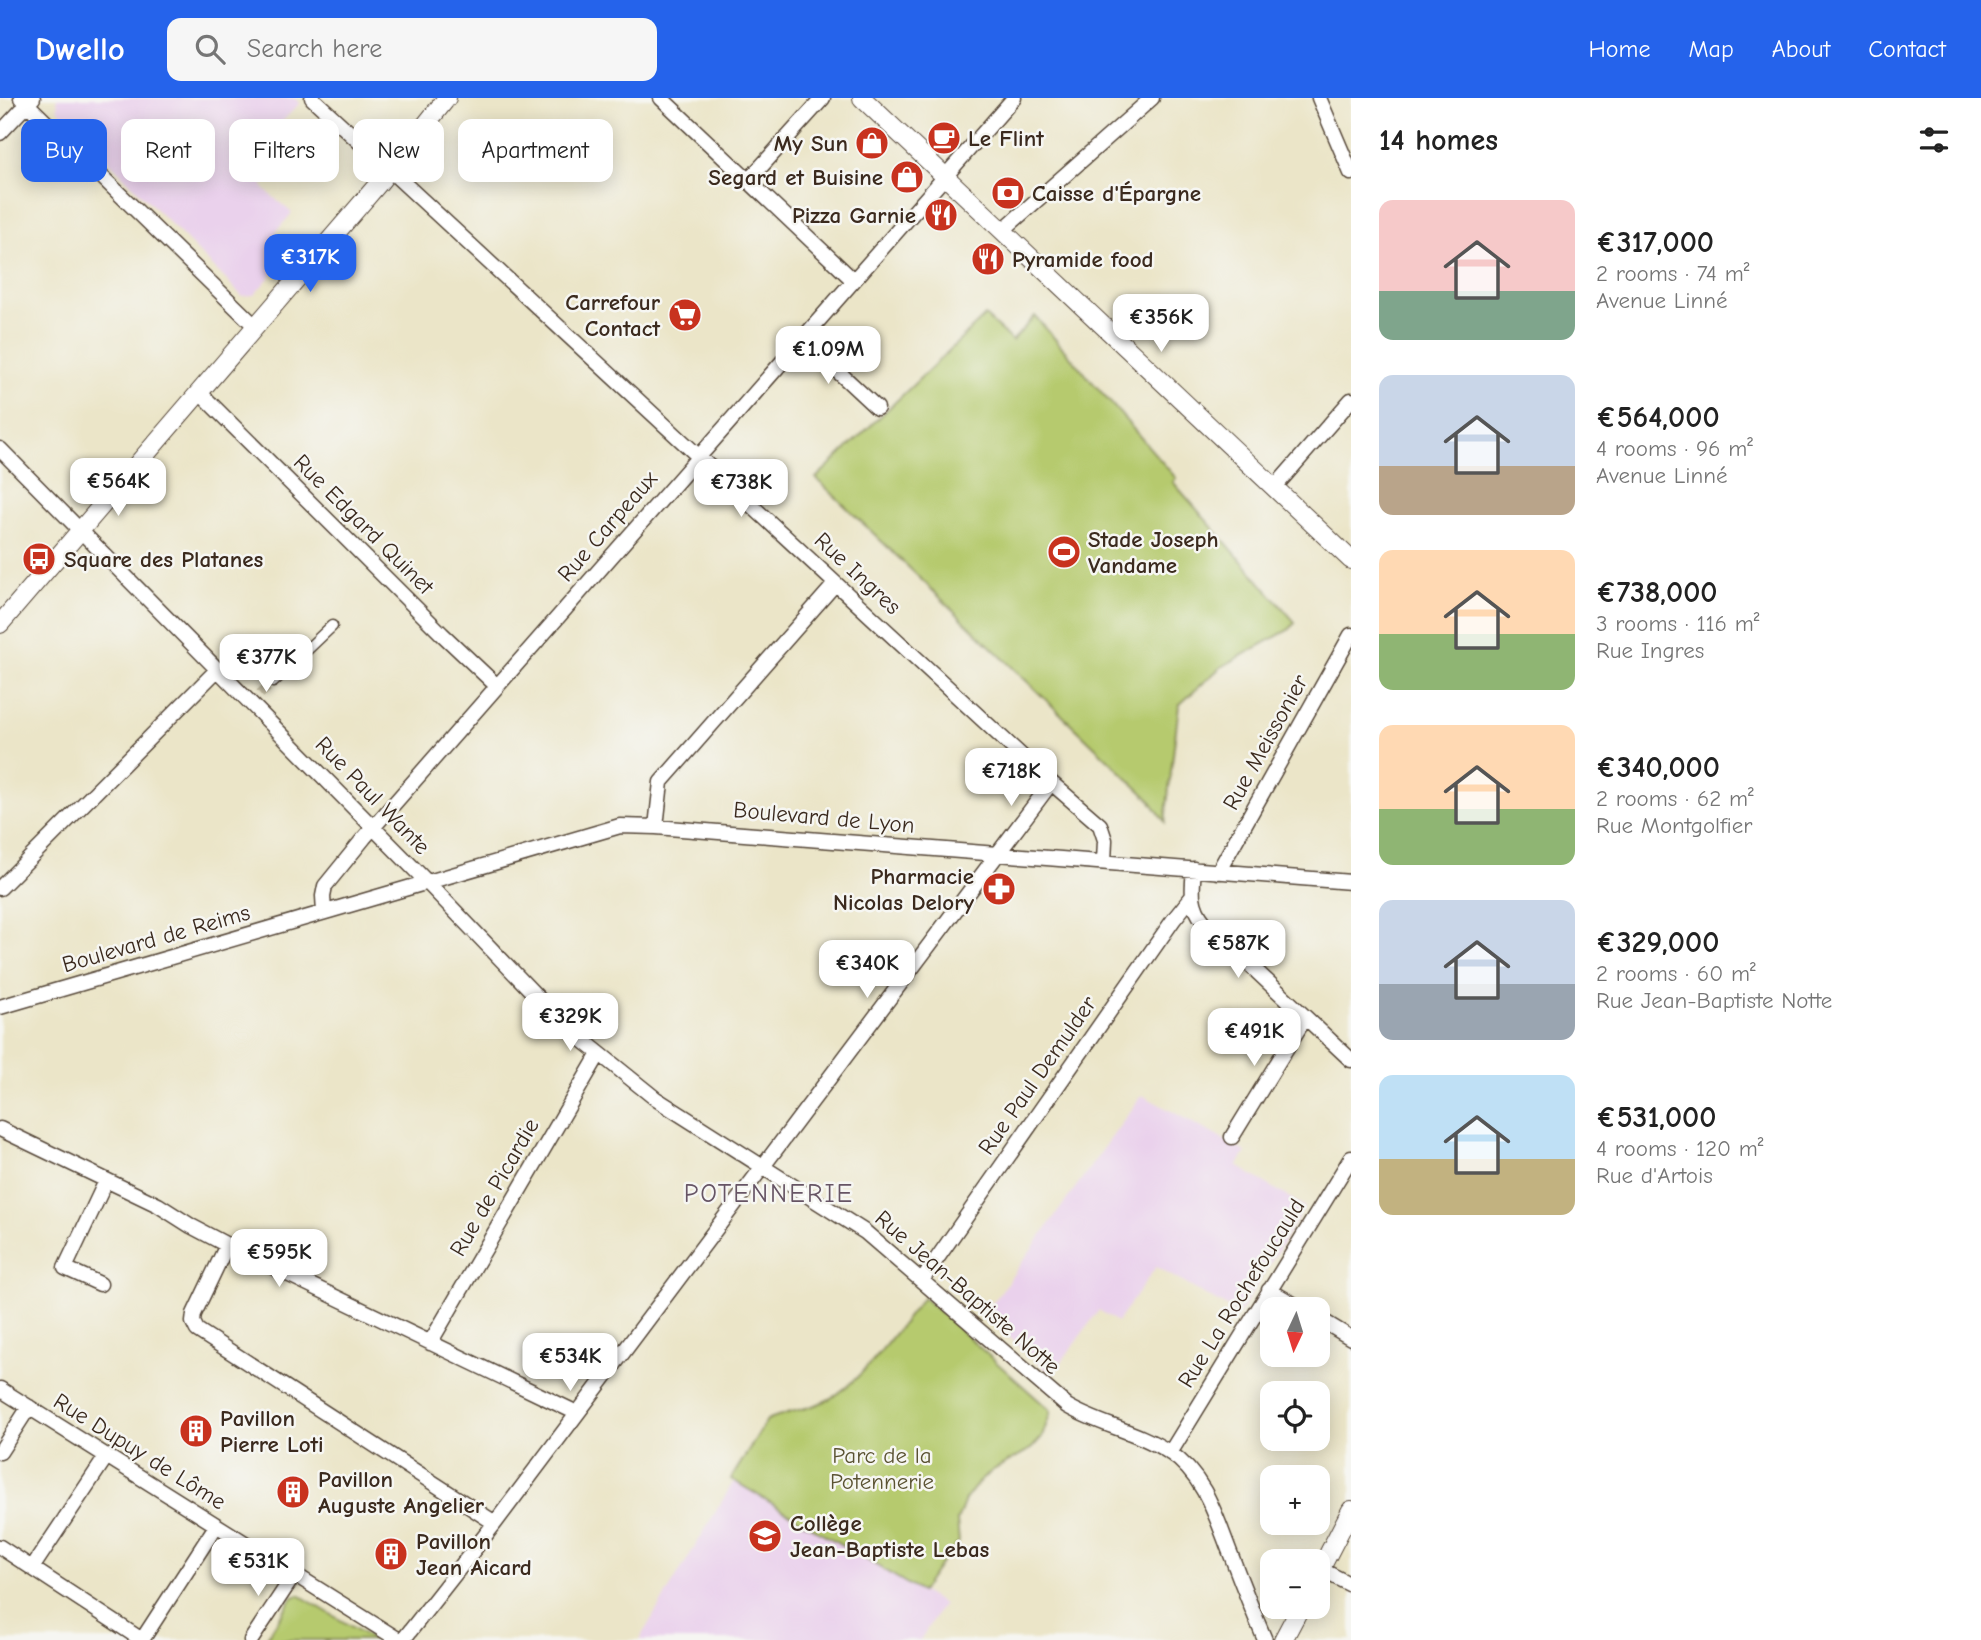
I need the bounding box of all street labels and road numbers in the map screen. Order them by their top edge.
street label: Rue Edgard Quinet [288,449,440,601]
street label: Rue Carpeaux [552,465,663,587]
street label: Rue Ingres [809,527,907,620]
street label: Rue Meissonier [1217,669,1314,815]
street label: Rue Paul Wante [310,731,436,860]
street label: Boulevard de Lyon [732,796,916,839]
street label: Boulevard de Reims [59,899,253,978]
street label: Rue Paul Demulder [973,990,1103,1160]
street label: Rue de Picardie [444,1114,545,1261]
street label: Rue La Rochefoucauld [1172,1194,1311,1393]
street label: Rue Jean-Baptiste Notte [870,1205,1066,1380]
street label: Rue Dupuy de Lôme [49,1388,231,1515]

